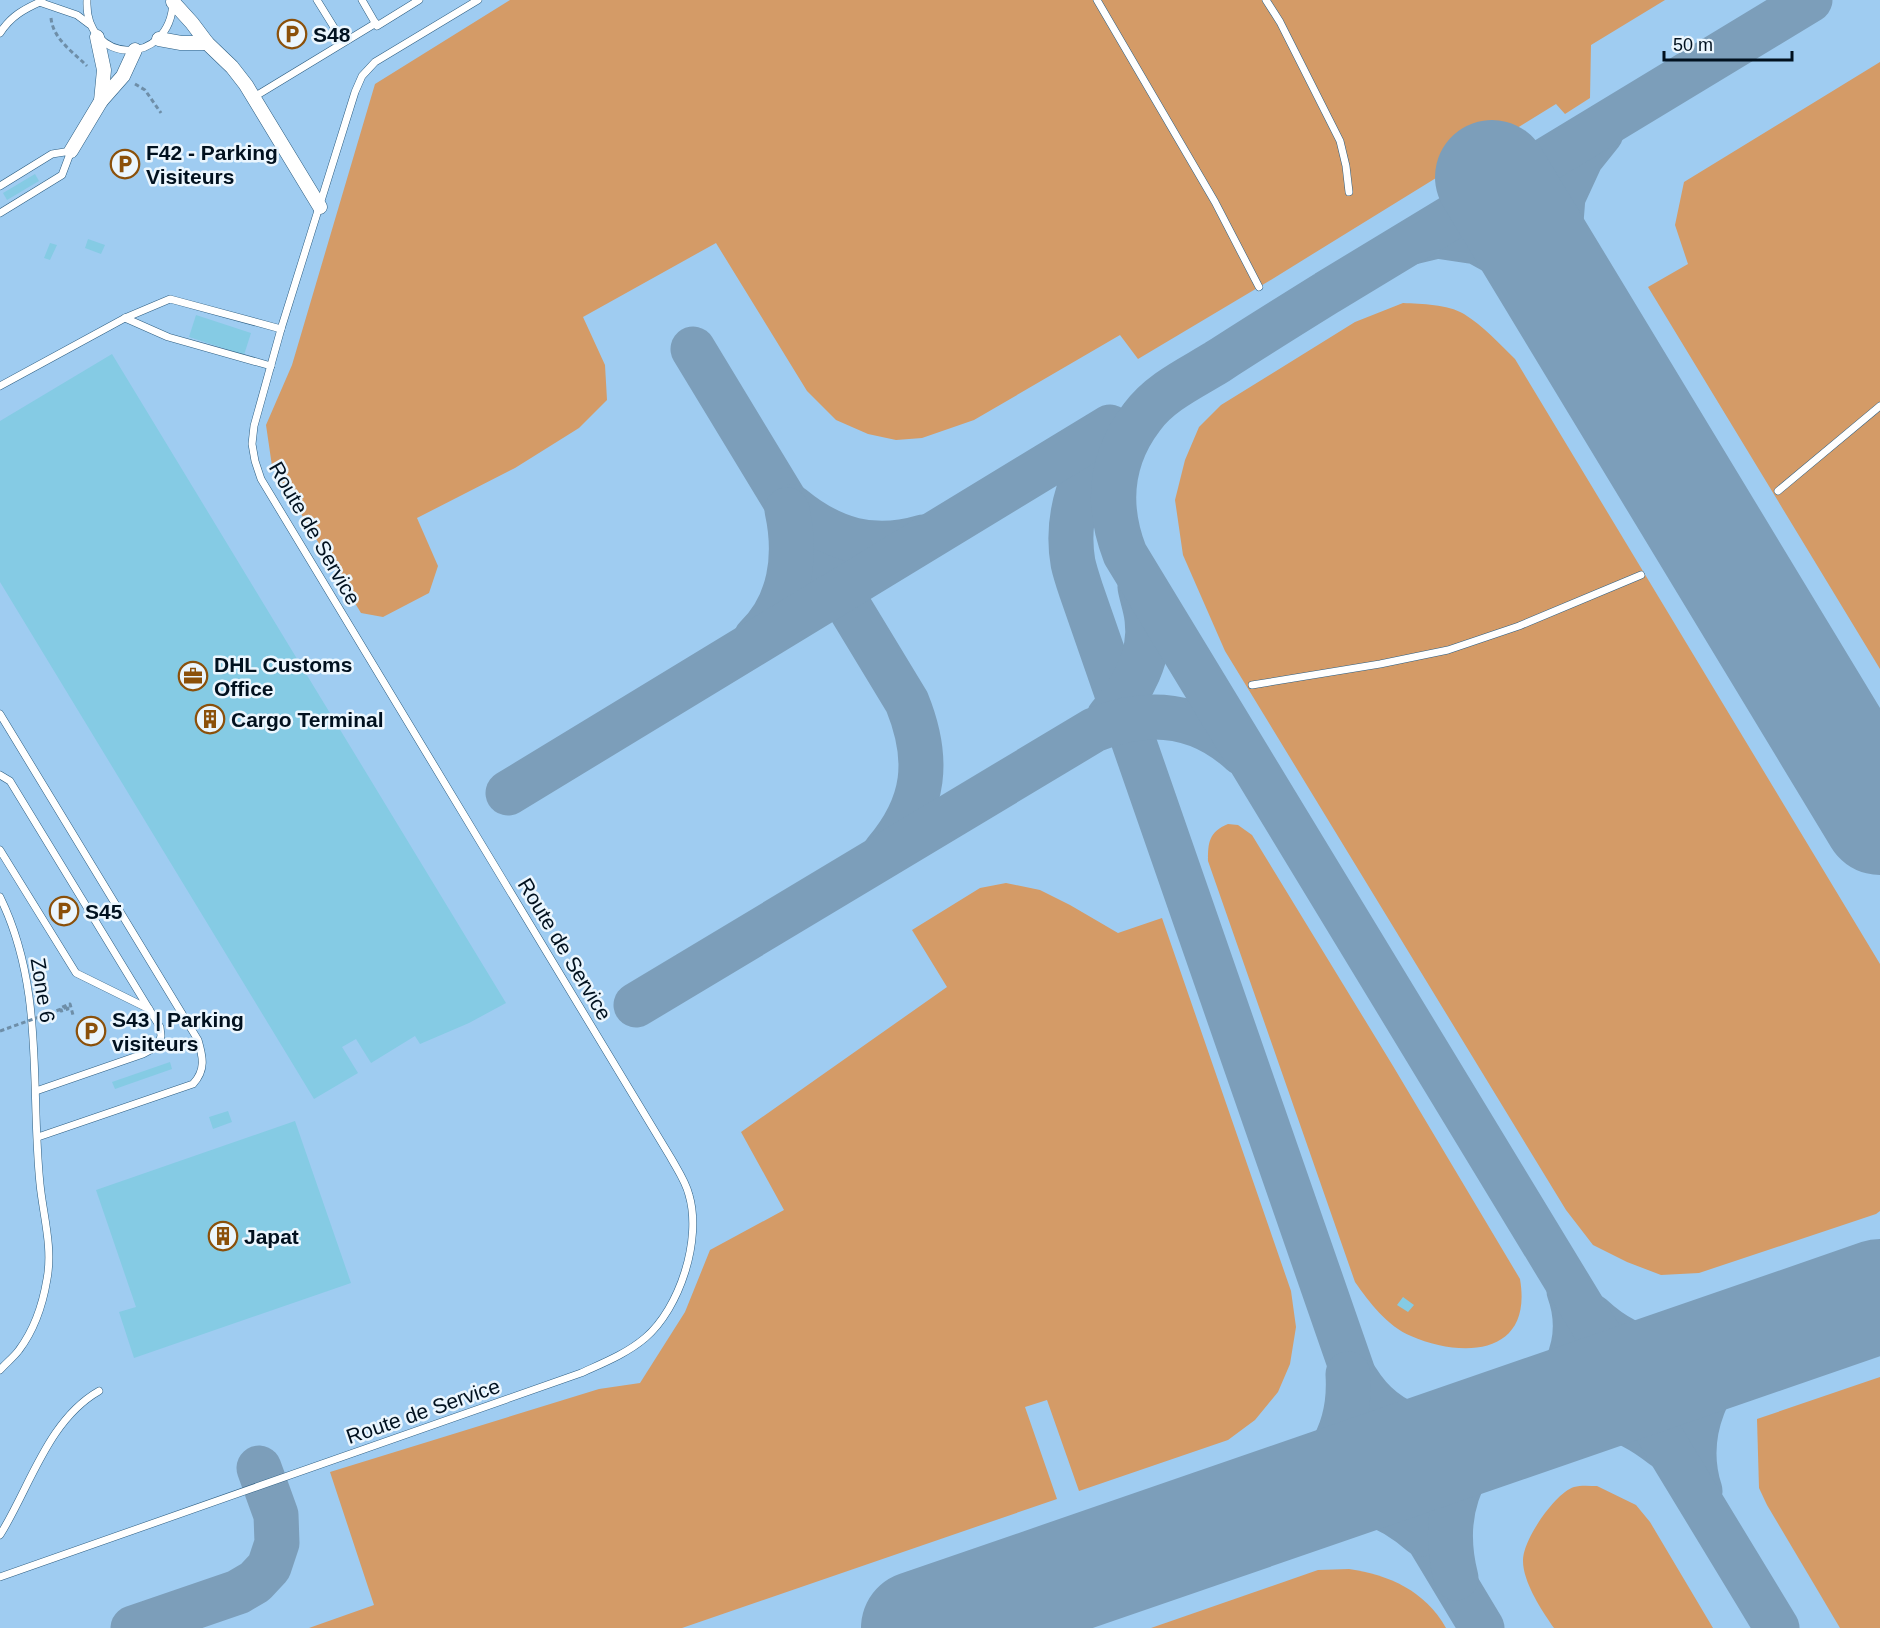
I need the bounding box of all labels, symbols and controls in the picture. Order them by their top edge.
parking icon: S48 [276,18,308,50]
place label: S48 [313,23,351,46]
scale bar [1664,24,1792,62]
text: 50 m [1673,35,1713,55]
place label: F42 - Parking Visiteurs [146,141,278,188]
parking icon: F42 - Parking Visiteurs [109,148,141,180]
street label: Route de Service [265,457,365,609]
place label: DHL Customs Office [214,653,352,700]
office icon: DHL Customs Office [177,660,209,692]
building icon: Cargo Terminal [194,703,226,735]
place label: Cargo Terminal [231,708,383,731]
street label: Route de Service [514,874,616,1024]
parking icon: S45 [48,895,80,927]
place label: S45 [85,900,123,923]
street label: Zone 6 [27,956,59,1024]
place label: S43 | Parking visiteurs [112,1008,244,1055]
parking icon: S43 | Parking visiteurs [75,1015,107,1047]
building icon: Japat [207,1220,239,1252]
place label: Japat [244,1225,299,1248]
street label: Route de Service [343,1374,503,1448]

